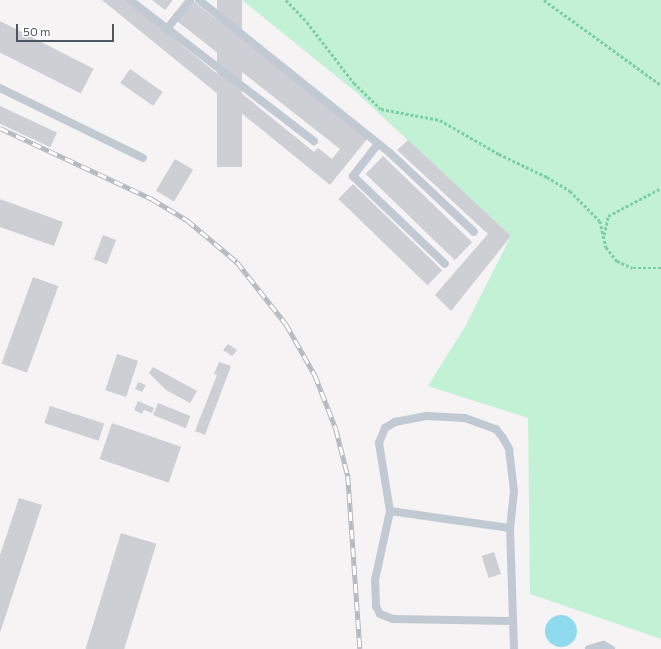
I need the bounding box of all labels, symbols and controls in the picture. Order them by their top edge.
scale bar [18,16,116,42]
text: 50 m [23,24,51,38]

